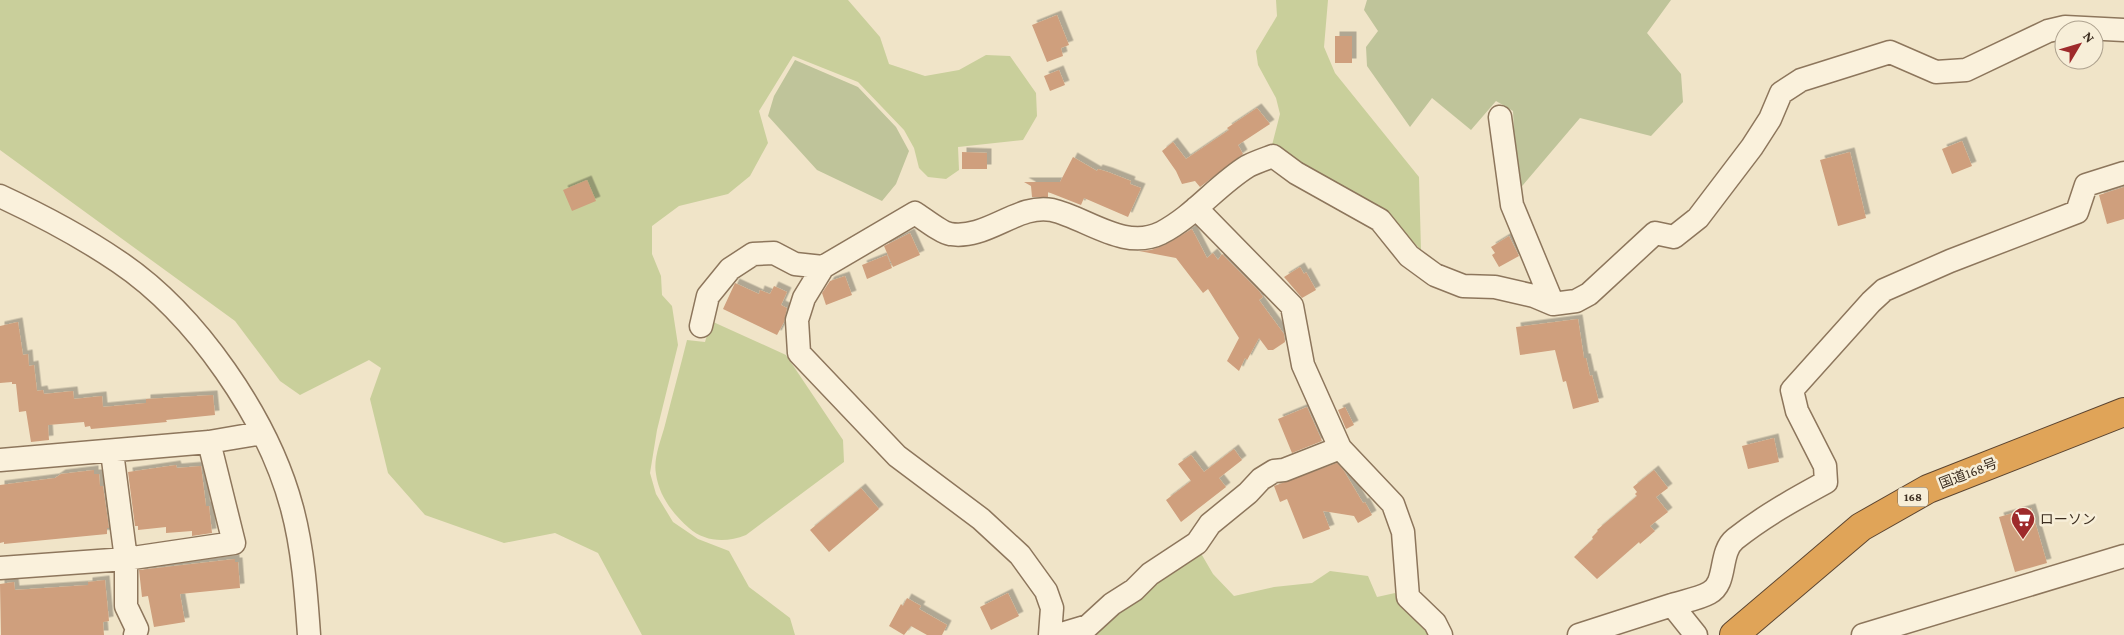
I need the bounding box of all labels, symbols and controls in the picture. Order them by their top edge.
north arrow [2054,20,2104,70]
text: N [2080,28,2099,46]
street label: 国道168号 [1937,455,1999,491]
road number: 168 [1898,488,1928,507]
supermarket icon: ローソン [2010,506,2036,540]
place label: ローソン [2040,511,2096,527]

